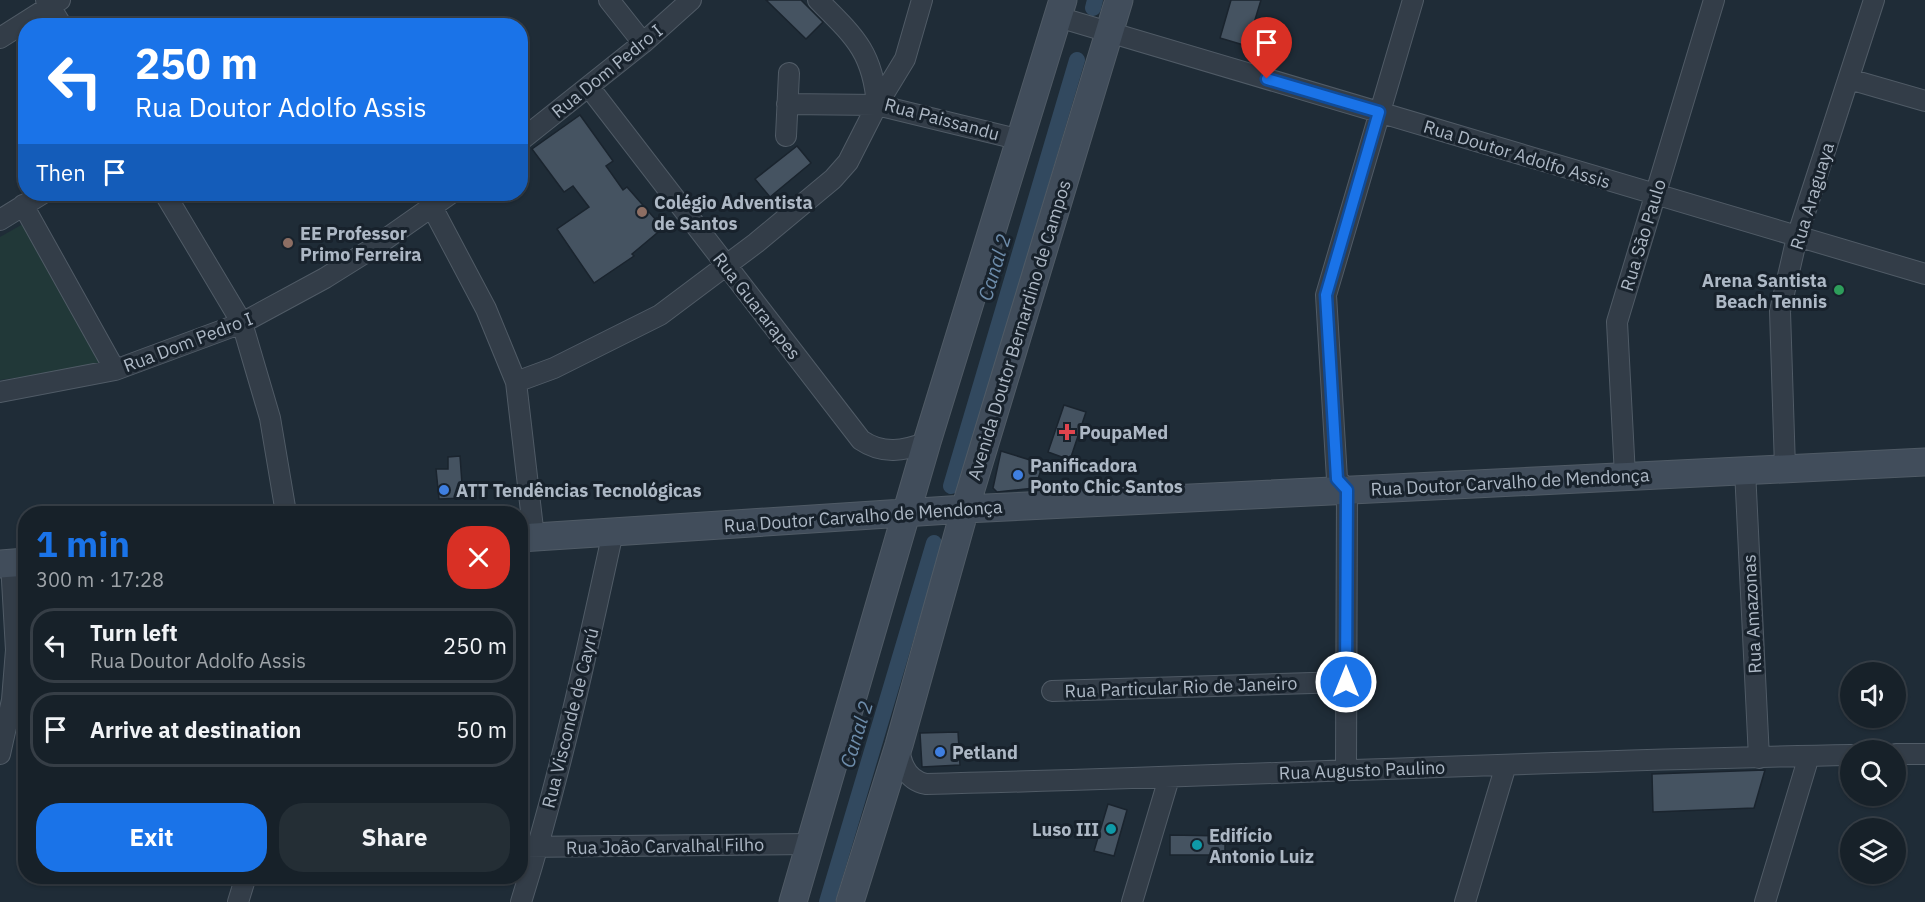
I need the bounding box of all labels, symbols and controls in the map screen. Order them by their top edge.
pin [1241,17,1292,79]
street label: Rua Dom Pedro I [547,19,667,123]
icon: arrive [1250,26,1283,59]
text: 250 m [135,36,258,91]
icon: left [36,42,114,120]
text: Rua Doutor Adolfo Assis [135,89,427,124]
street label: Rua Paissandu [882,93,1002,145]
street label: Rua Doutor Adolfo Assis [1421,115,1613,193]
street label: Rua Araguaya [1785,139,1839,252]
icon: arrive [98,156,131,189]
text: Then [36,158,86,187]
street label: Rua São Paulo [1615,176,1671,294]
street label: Avenida Doutor Bernardino de Campos [962,177,1076,483]
place label: Colégio Adventista de Santos [654,191,813,235]
marker: Colégio Adventista de Santos [635,205,649,219]
place label: EE Professor Primo Ferreira [300,222,422,266]
water label: Canal 2 [971,230,1017,304]
marker: EE Professor Primo Ferreira [281,236,295,250]
street label: Rua Guararapes [708,248,806,364]
place label: Arena Santista Beach Tennis [1702,269,1827,313]
marker: Arena Santista Beach Tennis [1832,283,1846,297]
street label: Rua Dom Pedro I [120,307,256,377]
place label: PoupaMed [1079,421,1168,444]
marker: PoupaMed [1060,425,1074,439]
place label: Panificadora Ponto Chic Santos [1030,454,1183,498]
street label: Rua Doutor Carvalho de Mendonça [1370,463,1650,501]
marker: Panificadora Ponto Chic Santos [1011,468,1025,482]
place label: ATT Tendências Tecnológicas [456,479,702,502]
marker: ATT Tendências Tecnológicas [437,483,451,497]
street label: Rua Doutor Carvalho de Mendonça [723,495,1003,537]
text: 1 min [36,520,130,567]
button: close [447,526,510,589]
street label: Rua Amazonas [1737,554,1767,674]
text: 300 m · 17:28 [36,566,164,593]
text: Turn left [90,618,178,647]
street label: Rua Visconde de Cayrú [536,626,604,810]
icon: left [39,629,72,662]
text: 250 m [443,631,507,660]
text: Rua Doutor Adolfo Assis [90,647,306,674]
position arrow [1314,650,1378,714]
map controls [1840,662,1906,884]
button: sound [1840,662,1906,728]
street label: Rua Particular Rio de Janeiro [1064,671,1298,703]
water label: Canal 2 [833,697,879,771]
icon: arrive [39,713,72,746]
text: Arrive at destination [90,715,301,744]
text: 50 m [456,715,507,744]
button: search [1840,740,1906,806]
place label: Petland [952,741,1018,764]
marker: Petland [933,745,947,759]
street label: Rua Augusto Paulino [1278,756,1446,784]
button: Exit [36,803,267,872]
button: Share [279,803,510,872]
place label: Luso III [1032,818,1099,841]
button: layers [1840,818,1906,884]
marker: Luso III [1104,822,1118,836]
place label: Edifício Antonio Luiz [1209,824,1314,868]
street label: Rua João Carvalhal Filho [566,833,764,859]
marker: Edifício Antonio Luiz [1190,838,1204,852]

